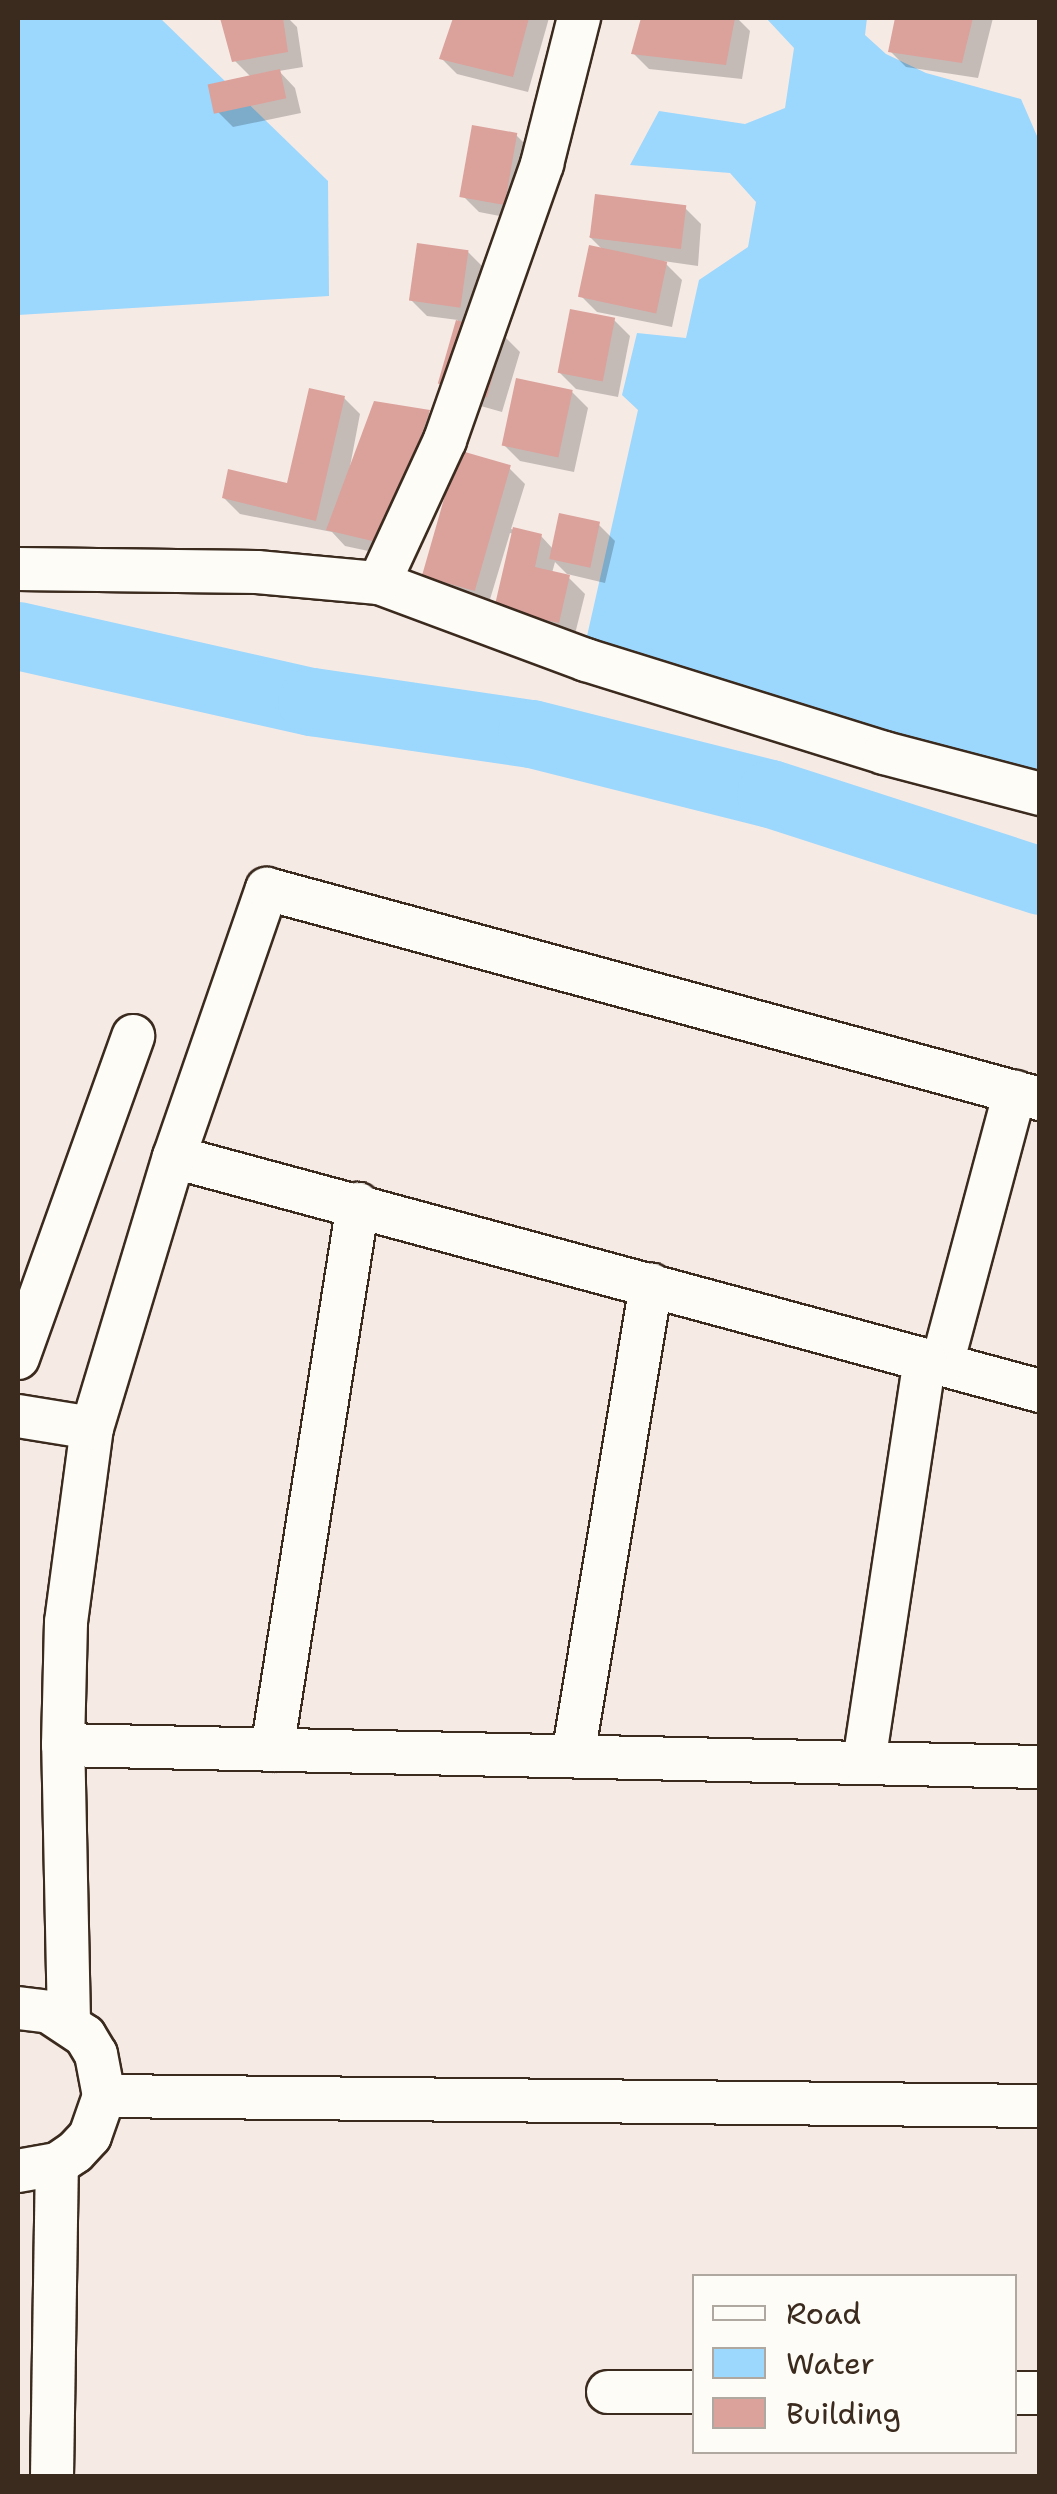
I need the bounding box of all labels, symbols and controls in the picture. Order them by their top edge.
legend [692,2274,1017,2454]
text: Road [786,2293,861,2334]
text: Water [786,2343,875,2384]
text: Building [786,2393,901,2434]

